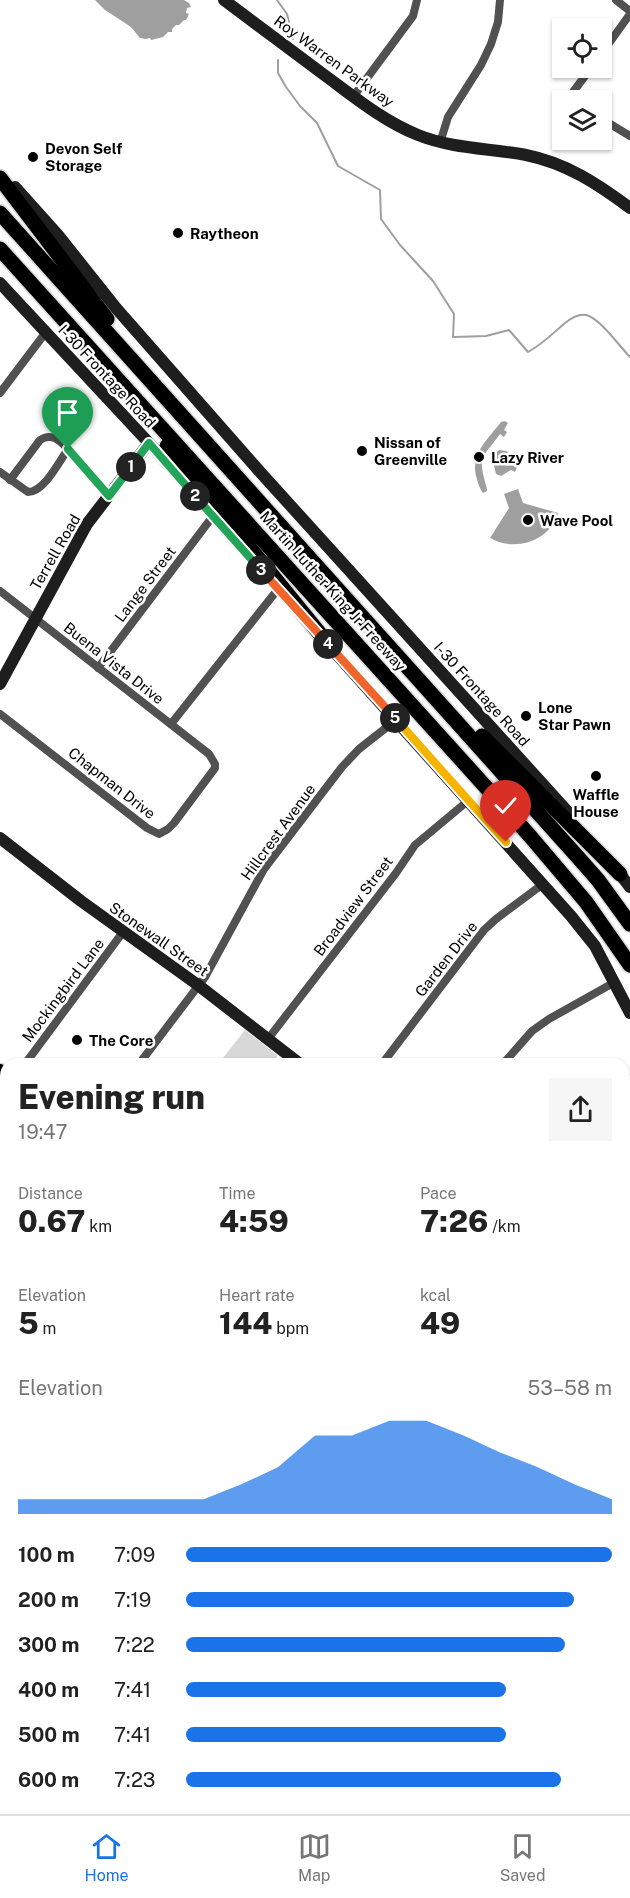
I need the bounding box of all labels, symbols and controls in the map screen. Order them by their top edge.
street label: Roy Warren Parkway [271,12,397,110]
map controls [552,18,612,150]
button: locate [552,18,612,78]
button: layers [552,90,612,150]
place label: Devon Self Storage [45,140,122,174]
marker: Devon Self Storage [26,150,40,164]
place label: Raytheon [190,225,259,242]
marker: Raytheon [171,226,185,240]
street label: I-30 Frontage Road [55,321,159,431]
pin [42,387,93,449]
icon: arrive [51,396,84,429]
place label: Nissan of Greenville [374,434,447,468]
marker: Nissan of Greenville [355,444,369,458]
place label: Lazy River [491,449,564,466]
marker: Lazy River [472,450,486,464]
pin: 1 [116,452,146,482]
text: 1 [128,457,134,476]
pin: 2 [180,481,210,511]
text: 2 [190,486,200,505]
street label: Martin Luther King Jr Freeway [257,508,409,674]
street label: Terrell Road [27,511,83,593]
place label: Wave Pool [540,512,613,529]
marker: Wave Pool [521,513,535,527]
street label: Lange Street [111,543,179,625]
pin: 3 [246,555,276,585]
text: 3 [256,560,266,579]
street label: Buena Vista Drive [61,619,167,707]
pin: 4 [313,629,343,659]
text: 4 [323,634,333,653]
street label: I-30 Frontage Road [431,638,533,750]
place label: Lone Star Pawn [538,699,611,733]
pin: 5 [380,703,410,733]
text: 5 [390,708,400,727]
marker: Lone Star Pawn [519,709,533,723]
street label: Chapman Drive [65,744,159,822]
marker: Waffle House [589,769,603,783]
pin [480,780,531,842]
street label: Hillcrest Avenue [237,781,319,883]
place label: Waffle House [573,786,619,820]
icon: check [489,789,522,822]
street label: Broadview Street [310,853,396,959]
street label: Stonewall Street [106,898,212,980]
street label: Garden Drive [411,918,481,1000]
street label: Mockingbird Lane [19,935,107,1045]
place label: The Core [89,1032,153,1049]
marker: The Core [70,1033,84,1047]
text: Evening run [18,1078,205,1116]
button: share [549,1078,612,1141]
text: 19:47 [18,1120,68,1144]
text: Distance [18,1184,83,1203]
text: Time [219,1184,255,1203]
text: Pace [420,1184,457,1203]
text: 0.67 [18,1203,85,1239]
text: 4:59 [219,1203,289,1239]
text: 7:26 [420,1203,488,1239]
text: km [85,1217,112,1236]
text: /km [488,1217,521,1236]
text: Elevation [18,1286,86,1305]
text: Heart rate [219,1286,295,1305]
text: kcal [420,1286,451,1305]
text: 5 [18,1305,39,1341]
text: 144 [219,1305,272,1341]
text: 49 [420,1305,460,1341]
text: m [39,1319,56,1338]
text: bpm [272,1319,309,1338]
text: Elevation [18,1376,103,1400]
text: 53–58 m [528,1376,612,1400]
text: 100 m [18,1543,75,1567]
text: 7:09 [114,1543,155,1567]
text: 200 m [18,1588,79,1612]
text: 7:19 [114,1588,151,1612]
text: 300 m [18,1633,79,1657]
text: 7:22 [114,1633,155,1657]
text: 400 m [18,1678,79,1702]
text: 7:41 [114,1678,151,1702]
text: 500 m [18,1723,80,1747]
text: 7:41 [114,1723,151,1747]
text: 600 m [18,1768,79,1792]
text: 7:23 [114,1768,155,1792]
tab: Home [85,1830,129,1885]
tab: Map [298,1830,331,1885]
tab: Saved [500,1830,545,1885]

